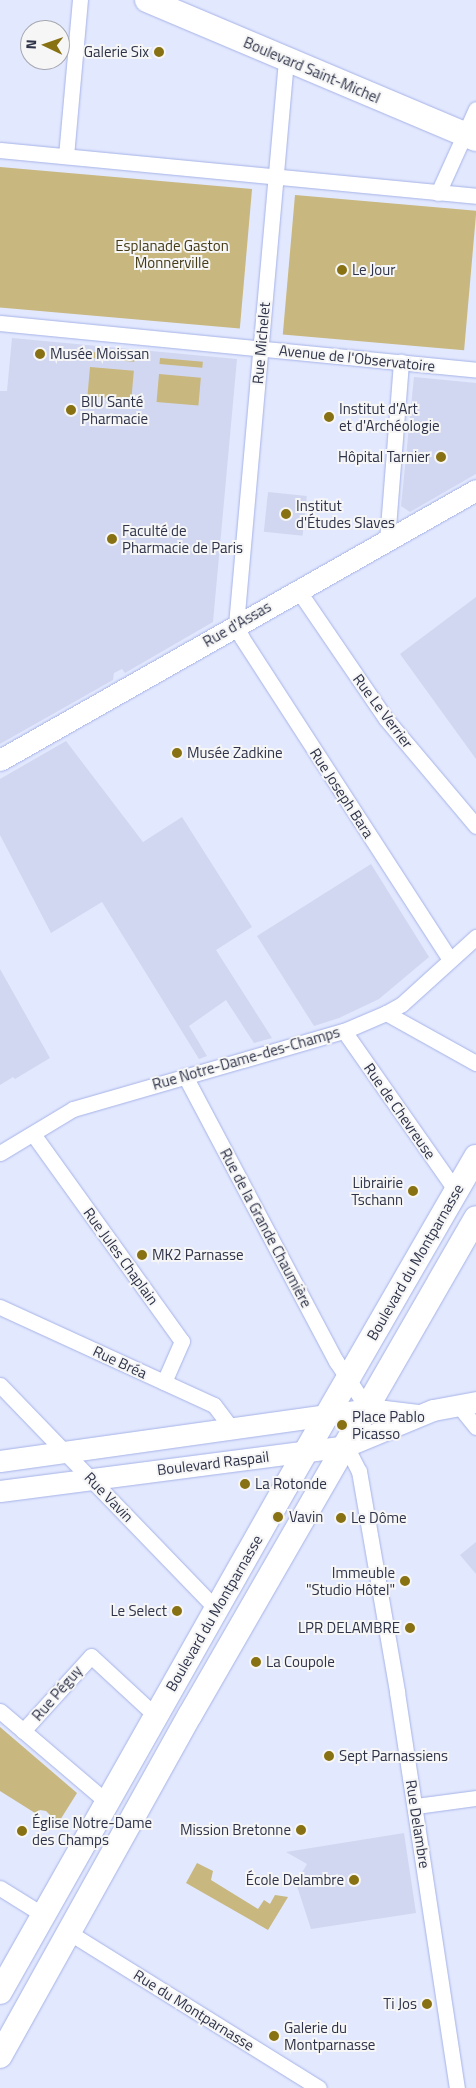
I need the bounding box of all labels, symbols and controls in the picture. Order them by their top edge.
north arrow [20,20,70,70]
street label: Boulevard Saint-Michel [241,33,383,107]
text: N [20,39,41,50]
place label: Galerie Six [84,43,149,61]
marker: Galerie Six [153,46,165,58]
park label: Esplanade Gaston Monnerville [115,236,229,271]
place label: Le Jour [352,261,395,279]
marker: Le Jour [336,264,348,276]
street label: Rue Michelet [248,301,274,385]
street label: Avenue de l'Observatoire [278,341,436,375]
place label: Musée Moissan [50,345,149,363]
marker: Musée Moissan [34,348,46,360]
place label: BIU Santé Pharmacie [81,392,148,427]
place label: Institut d'Art et d'Archéologie [339,399,440,434]
marker: BIU Santé Pharmacie [65,404,77,416]
marker: Institut d'Art et d'Archéologie [323,411,335,423]
place label: Hôpital Tarnier [338,448,430,466]
marker: Hôpital Tarnier [434,450,448,464]
place label: Institut d'Études Slaves [296,496,395,531]
marker: Institut d'Études Slaves [280,508,292,520]
place label: Faculté de Pharmacie de Paris [122,521,243,556]
marker: Faculté de Pharmacie de Paris [106,533,118,545]
street label: Rue d'Assas [200,597,274,651]
street label: Rue Le Verrier [349,670,417,752]
place label: Musée Zadkine [187,744,283,762]
street label: Rue Joseph Bara [306,745,378,841]
marker: Musée Zadkine [171,747,183,759]
street label: Rue Notre-Dame-des-Champs [150,1023,342,1093]
street label: Rue de Chevreuse [360,1060,440,1162]
street label: Rue de la Grande Chaumière [216,1145,316,1311]
place label: Librairie Tschann [351,1173,403,1208]
street label: Boulevard du Montparnasse [363,1181,467,1343]
marker: Librairie Tschann [407,1185,419,1197]
street label: Rue Jules Chaplain [80,1204,162,1308]
place label: MK2 Parnasse [152,1246,243,1264]
marker: MK2 Parnasse [136,1249,148,1261]
street label: Rue Bréa [90,1342,150,1382]
place label: Place Pablo Picasso [352,1407,425,1442]
marker: Place Pablo Picasso [336,1419,348,1431]
street label: Boulevard Raspail [156,1447,270,1479]
street label: Rue Vavin [81,1468,137,1526]
place label: La Rotonde [255,1475,327,1493]
marker: La Rotonde [239,1478,251,1490]
place label: Vavin [289,1508,323,1526]
place label: Le Dôme [351,1509,407,1527]
marker: Vavin [271,1510,285,1524]
marker: Le Dôme [335,1512,347,1524]
street label: Boulevard du Montparnasse [162,1532,266,1694]
place label: Immeuble "Studio Hôtel" [306,1563,395,1598]
marker: Immeuble "Studio Hôtel" [399,1575,411,1587]
place label: Le Select [110,1602,167,1620]
marker: Le Select [171,1605,183,1617]
place label: LPR DELAMBRE [298,1619,400,1637]
marker: LPR DELAMBRE [404,1622,416,1634]
place label: La Coupole [266,1653,335,1671]
marker: La Coupole [250,1656,262,1668]
street label: Rue Péguy [28,1662,86,1724]
place label: Sept Parnassiens [339,1747,448,1765]
marker: Sept Parnassiens [323,1750,335,1762]
street label: Rue Delambre [402,1778,434,1870]
place label: Église Notre-Dame des Champs [32,1813,152,1848]
place label: Mission Bretonne [180,1821,291,1839]
marker: Mission Bretonne [295,1824,307,1836]
marker: Église Notre-Dame des Champs [16,1825,28,1837]
place label: École Delambre [246,1871,344,1889]
marker: École Delambre [348,1874,360,1886]
street label: Rue du Montparnasse [130,1966,258,2054]
place label: Ti Jos [383,1995,417,2013]
marker: Ti Jos [421,1998,433,2010]
place label: Galerie du Montparnasse [284,2018,375,2053]
marker: Galerie du Montparnasse [268,2030,280,2042]

